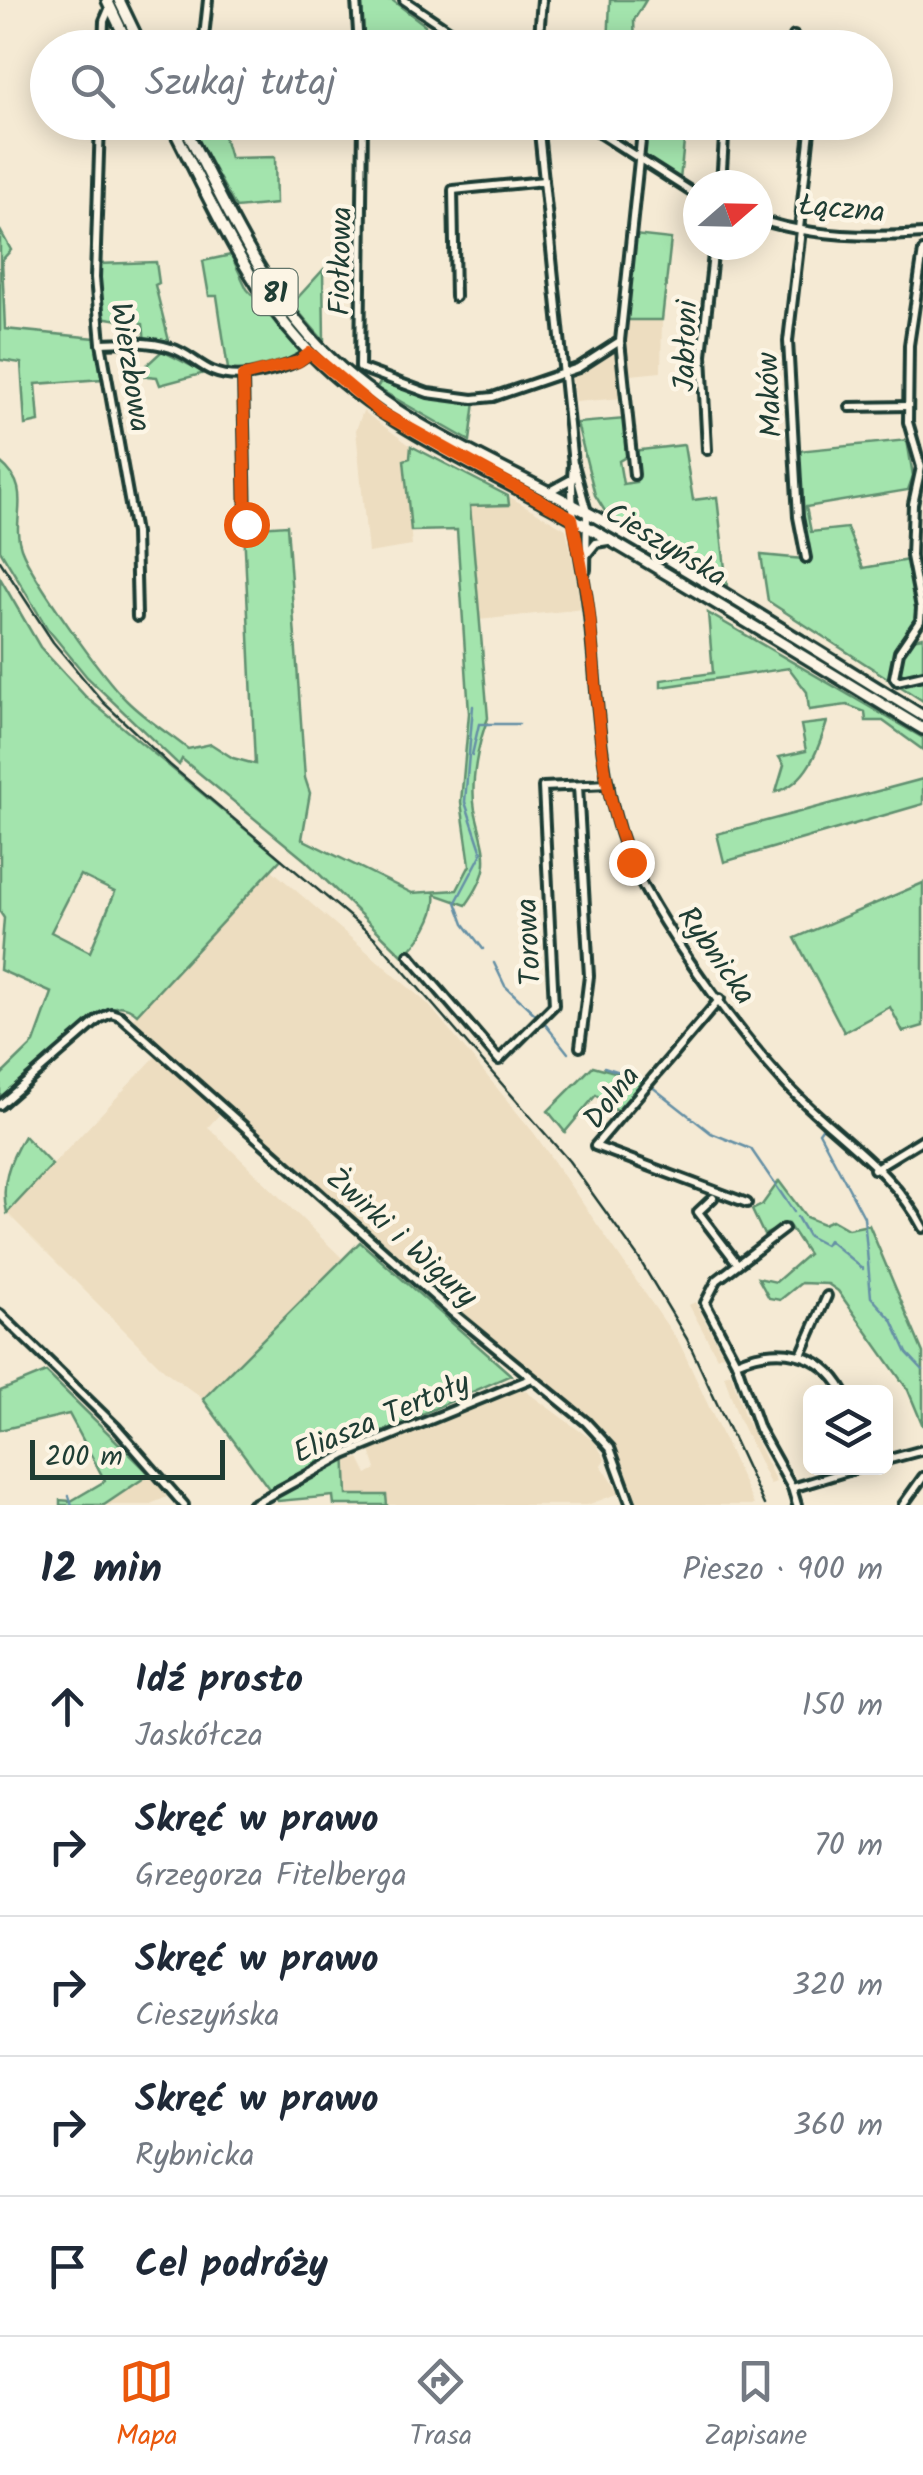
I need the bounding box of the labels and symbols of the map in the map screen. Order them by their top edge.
north arrow [683,170,773,260]
street label: Łączna [797,182,887,238]
street label: Fiołkowa [317,206,367,316]
road number: 81 [252,269,298,315]
street label: Jabłoni [661,298,713,393]
street label: Wierzbowa [95,299,163,436]
street label: Maków [745,350,797,439]
street label: Cieszyńska [595,490,735,601]
route start [224,502,270,548]
route end [609,840,655,886]
street label: Torowa [504,897,556,987]
street label: Rybnicka [664,897,767,1016]
street label: Dolna [572,1056,653,1141]
street label: Żwirki i Wigury [313,1157,489,1321]
street label: Eliasza Tertoły [286,1360,478,1478]
scale bar [30,1435,225,1480]

